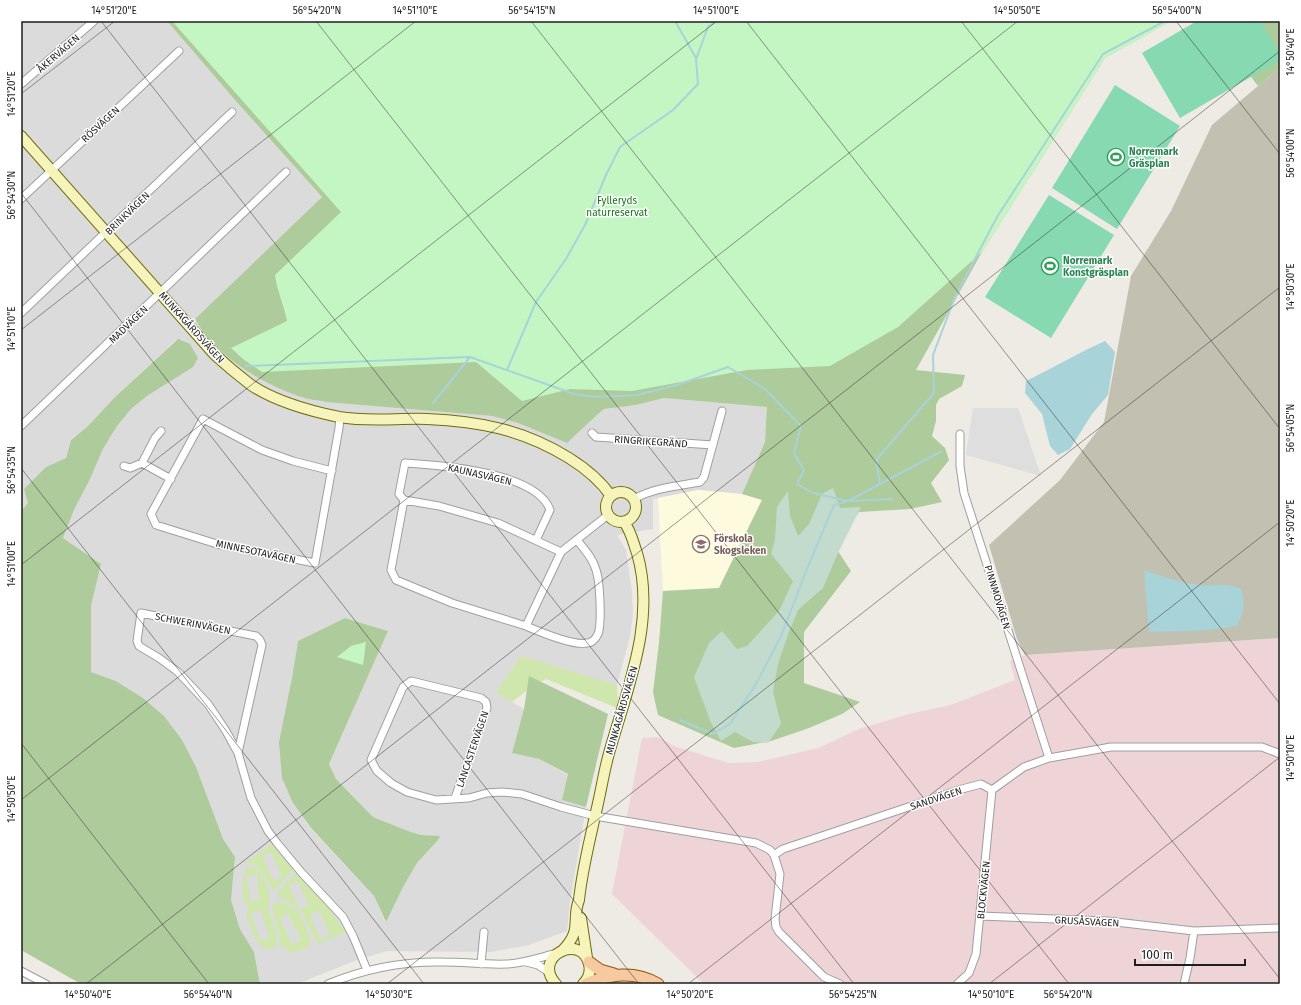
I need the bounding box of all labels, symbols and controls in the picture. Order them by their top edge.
text: 14°51'20"E [91,5,137,17]
text: 56°54'20"N [293,5,341,17]
text: 14°51'10"E [392,5,438,17]
text: 56°54'15"N [508,5,556,17]
text: 14°51'00"E [693,5,739,17]
text: 14°50'50"E [993,5,1041,17]
text: 56°54'00"N [1152,5,1202,17]
text: 14°50'40"E [1285,28,1297,76]
street label: ÅKERVÄGEN [34,30,82,76]
text: 14°51'20"E [6,71,18,117]
street label: RÖSVÄGEN [78,103,122,145]
text: 56°54'00"N [1285,128,1297,178]
place label: Norremark Gräsplan [1129,146,1179,170]
sports icon: Norremark Gräsplan [1106,147,1126,167]
text: 56°54'30"N [6,171,18,219]
street label: BRINKVÄGEN [102,188,152,238]
park label: Fylleryds naturreservat [586,195,648,219]
place label: Norremark Konstgräsplan [1063,255,1129,279]
sports icon: Norremark Konstgräsplan [1040,256,1060,276]
text: 14°50'30"E [1285,263,1297,311]
street label: MUNKAGÅRDSVÄGEN [156,288,228,366]
street label: MADVÄGEN [105,302,151,346]
text: 14°51'10"E [6,306,18,352]
text: 56°54'05"N [1285,404,1297,452]
street label: RINGRIKEGRÄND [614,431,688,451]
text: 56°54'35"N [6,446,18,494]
street label: KAUNASVÄGEN [447,460,513,488]
text: 14°50'20"E [1285,499,1297,547]
place label: Förskola Skogsleken [714,533,767,557]
school or university icon: Förskola Skogsleken [691,534,711,554]
street label: MINNESOTAVÄGEN [215,536,297,566]
text: 14°51'00"E [6,541,18,587]
street label: PINNMOVÄGEN [982,563,1014,631]
street label: SCHWERINVÄGEN [154,609,232,637]
street label: MUNKAGÅRDSVÄGEN [602,664,640,756]
street label: LANCASTERVÄGEN [452,709,492,789]
text: 14°50'10"E [1285,735,1297,781]
text: 14°50'50"E [6,775,18,823]
street label: SANDVÄGEN [908,783,964,813]
street label: BLOCKVÄGEN [973,860,993,920]
street label: GRUSÅSVÄGEN [1054,912,1120,930]
scale bar [1135,941,1245,967]
text: 100 m [1141,948,1173,962]
text: 14°50'40"E [64,989,112,1001]
text: 56°54'40"N [184,989,232,1001]
text: 14°50'30"E [365,989,413,1001]
text: 14°50'20"E [666,989,714,1001]
text: 56°54'25"N [829,989,877,1001]
text: 14°50'10"E [968,989,1014,1001]
text: 56°54'20"N [1044,989,1092,1001]

